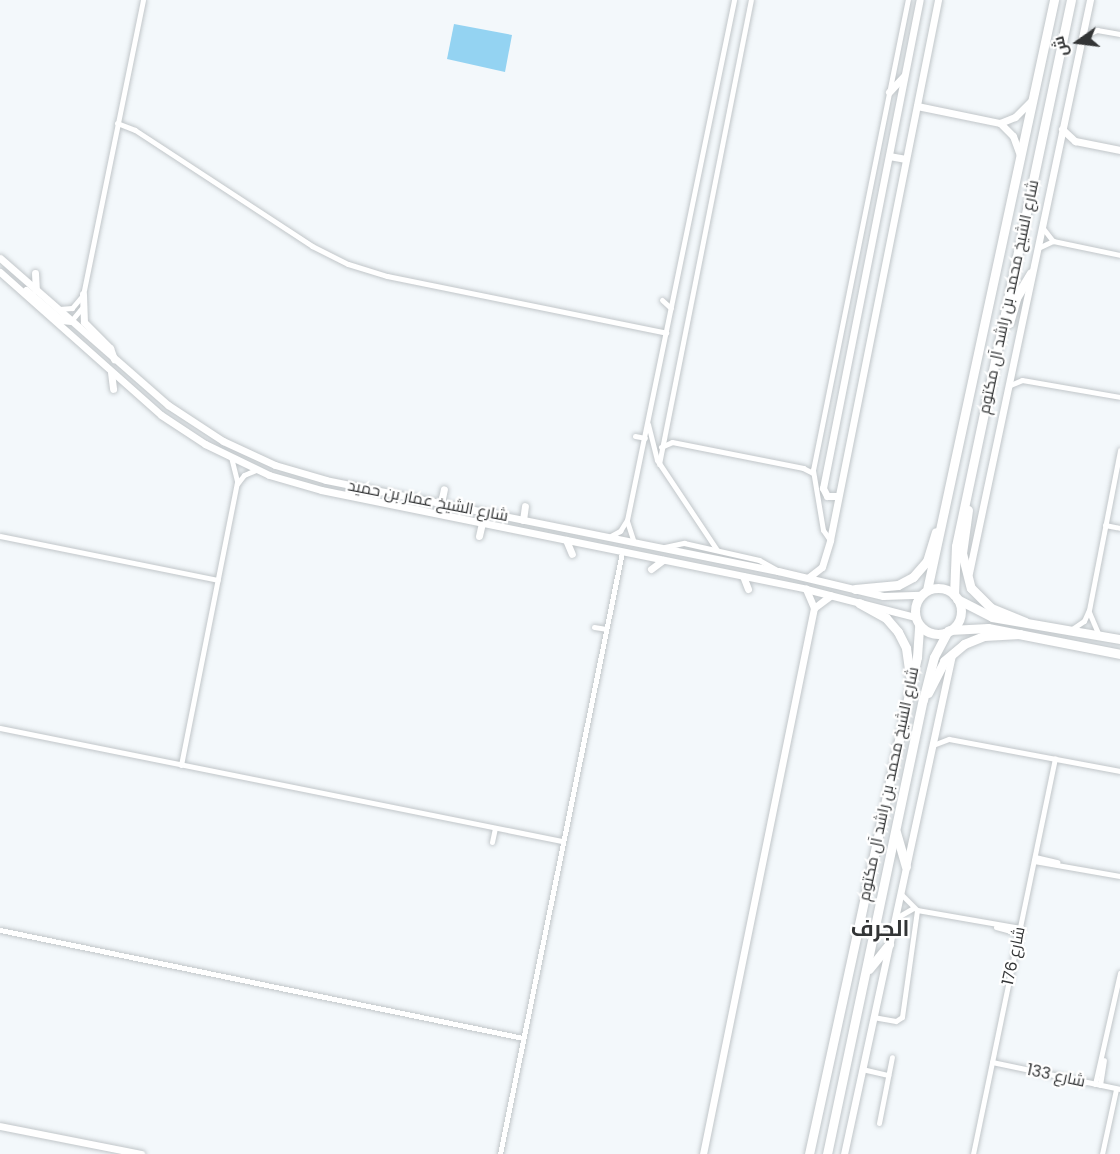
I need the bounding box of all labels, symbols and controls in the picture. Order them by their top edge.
north arrow [1048,12,1108,72]
text: ش [1046,34,1074,59]
street label: شارع الشيخ محمد بن راشد آل مكتوم [975,178,1043,416]
street label: شارع الشيخ عمار بن حميد [346,476,510,526]
street label: شارع الشيخ محمد بن راشد آل مكتوم [855,665,923,903]
district label: الجرف [851,916,909,942]
street label: شارع 176 [998,925,1030,987]
street label: شارع 133 [1025,1060,1087,1092]

